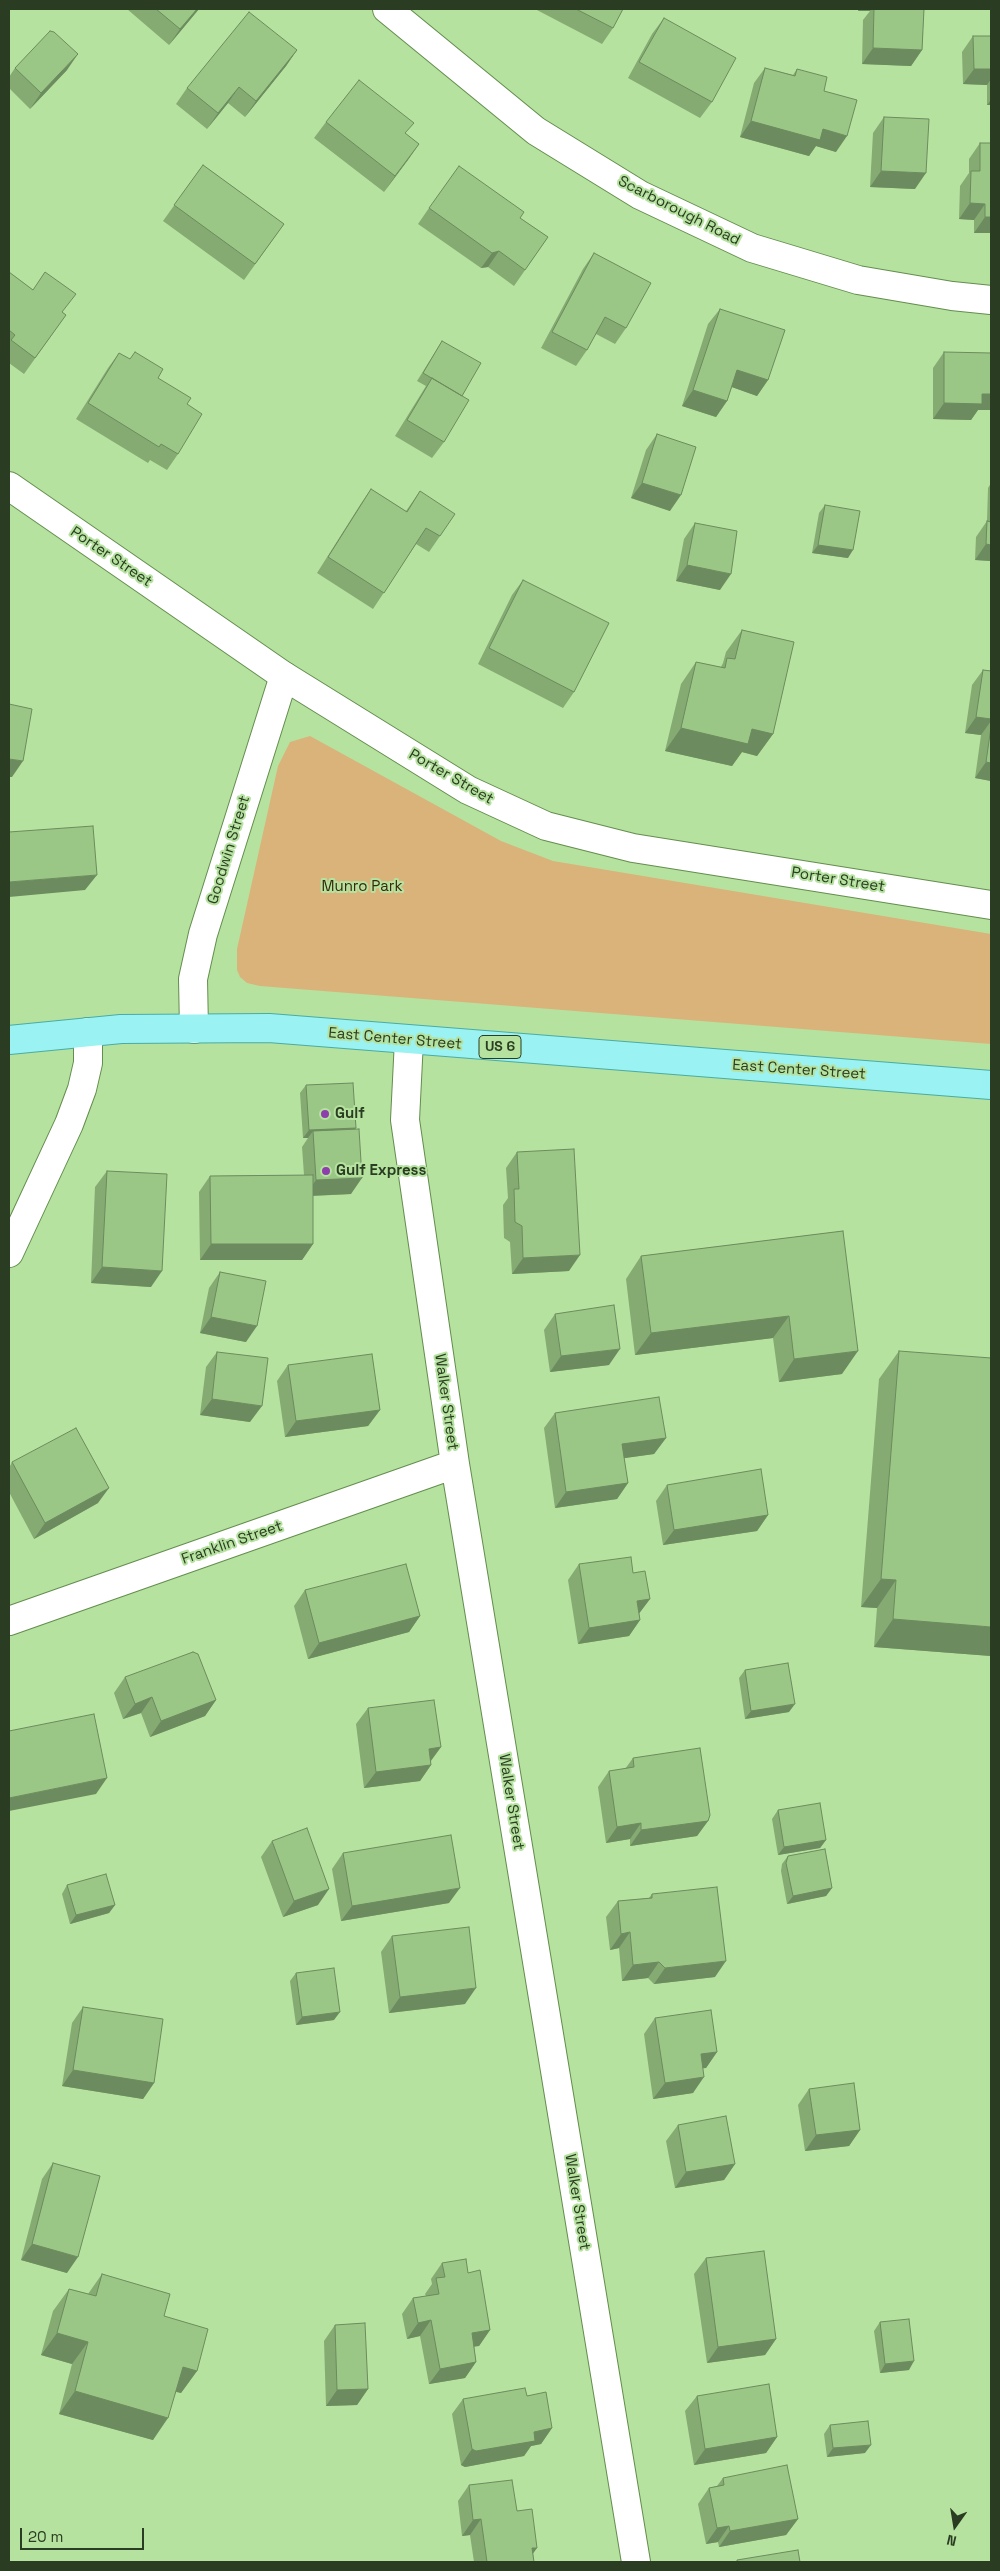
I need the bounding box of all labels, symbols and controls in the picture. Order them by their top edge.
street label: Scarborough Road [615,172,743,250]
street label: Porter Street [67,523,155,591]
street label: Porter Street [406,746,496,808]
street label: Goodwin Street [204,793,254,907]
street label: Porter Street [790,864,886,896]
park label: Munro Park [321,878,403,896]
street label: East Center Street [328,1024,462,1054]
road number: US 6 [479,1036,521,1058]
street label: East Center Street [732,1056,866,1084]
place label: Gulf [335,1105,365,1123]
marker: Gulf [319,1108,331,1120]
place label: Gulf Express [336,1162,426,1180]
marker: Gulf Express [320,1165,332,1177]
street label: Walker Street [430,1353,462,1451]
street label: Franklin Street [179,1517,285,1569]
street label: Walker Street [495,1753,527,1851]
street label: Walker Street [561,2153,593,2251]
north arrow [930,2501,980,2551]
scale bar [22,2518,146,2550]
text: 20 m [28,2527,63,2546]
text: N [945,2531,958,2550]

